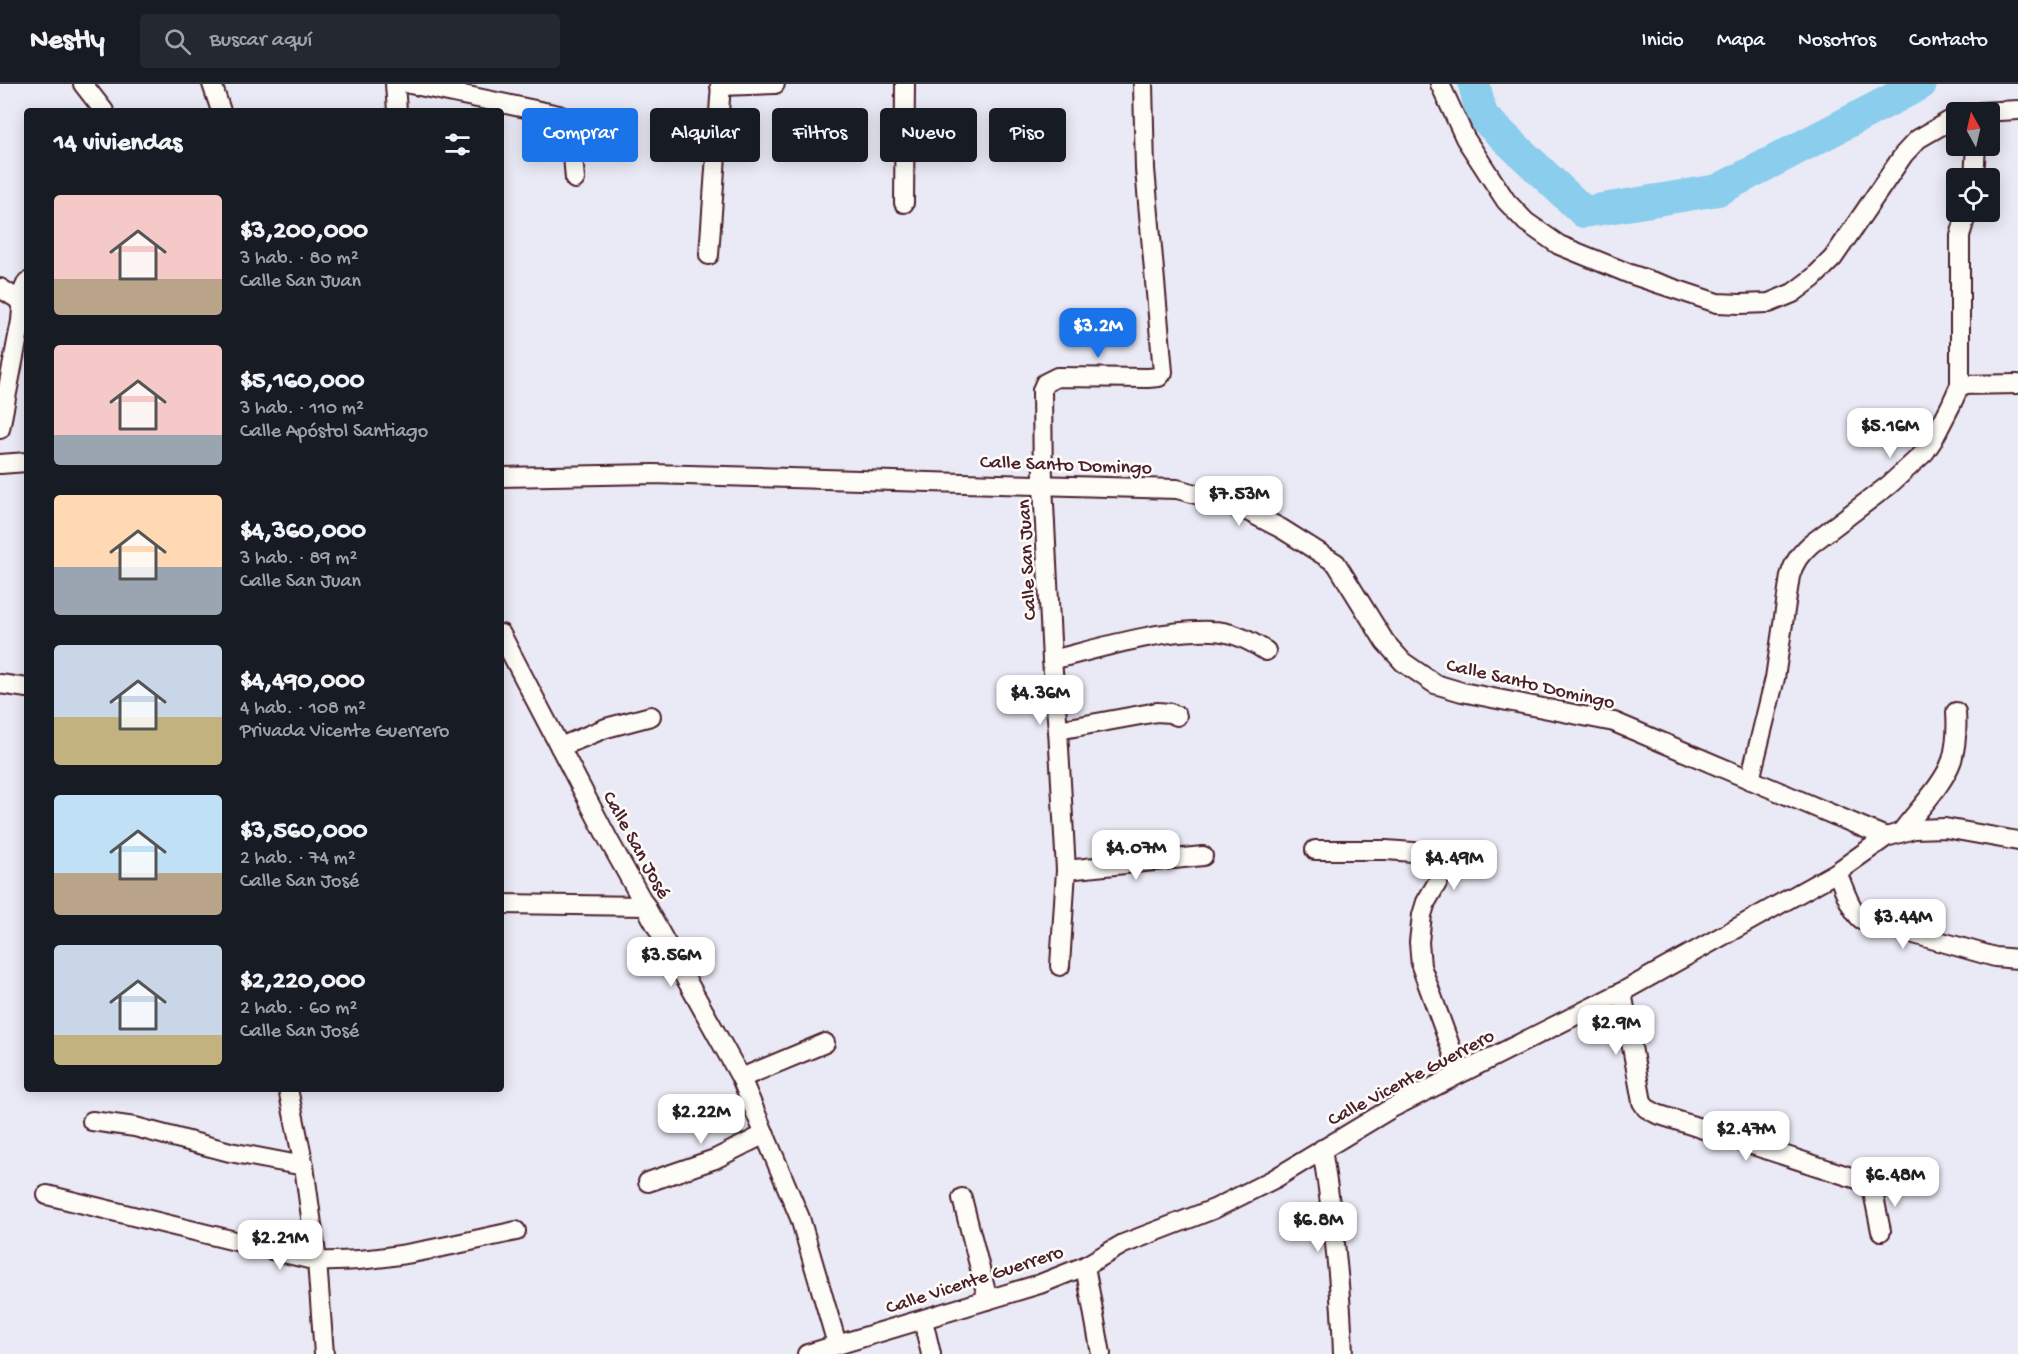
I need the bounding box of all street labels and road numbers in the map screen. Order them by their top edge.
street label: Calle Santo Domingo [979,452,1152,481]
street label: Calle San Juan [1014,498,1043,621]
street label: Calle Santo Domingo [1444,655,1617,716]
street label: Calle San José [596,788,674,904]
street label: Calle Vicente Guerrero [1324,1025,1499,1133]
street label: Calle Vicente Guerrero [883,1242,1067,1321]

